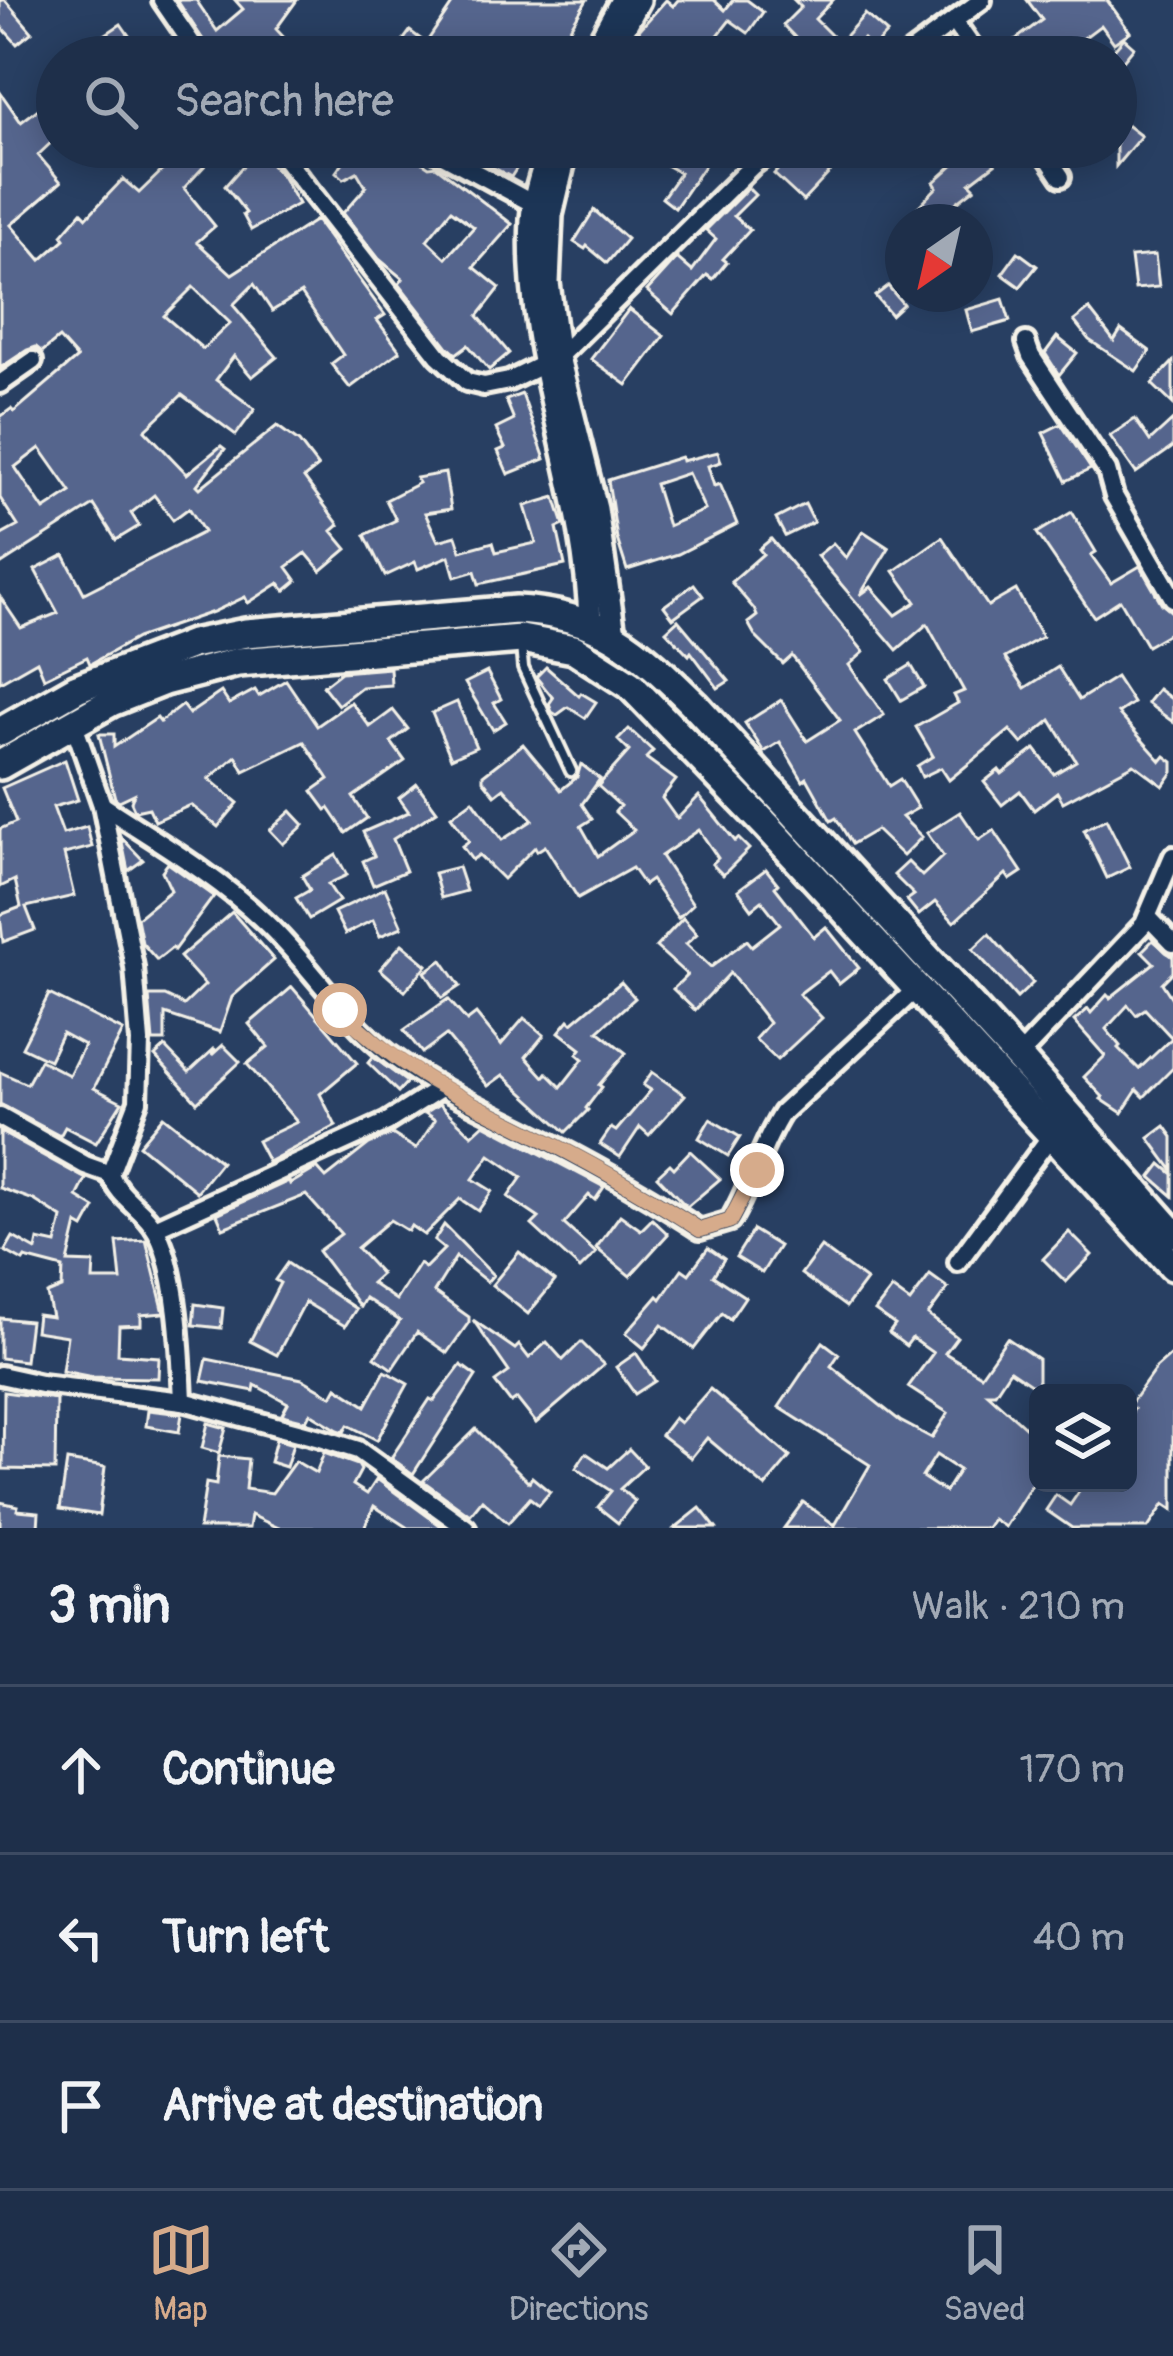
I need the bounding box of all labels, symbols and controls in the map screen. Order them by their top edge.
search box [36,36,1137,168]
icon: search [78,69,144,135]
text: Search here [174,74,394,130]
north arrow [885,204,993,312]
route start [313,983,367,1037]
route end [730,1143,784,1197]
map controls [1029,1384,1137,1492]
button: layers [1029,1384,1137,1492]
text: 3 min [48,1574,170,1638]
text: Walk · 210 m [912,1582,1125,1631]
icon: ahead [48,1737,114,1803]
text: Continue [162,1742,335,1798]
text: 170 m [1019,1745,1125,1794]
icon: left [48,1905,114,1971]
text: Turn left [162,1910,329,1966]
text: 40 m [1033,1913,1125,1962]
icon: arrive [48,2073,114,2139]
text: Arrive at destination [162,2078,543,2134]
tab: Map [148,2217,214,2330]
tab: Directions [509,2217,649,2330]
tab: Saved [944,2217,1025,2330]

